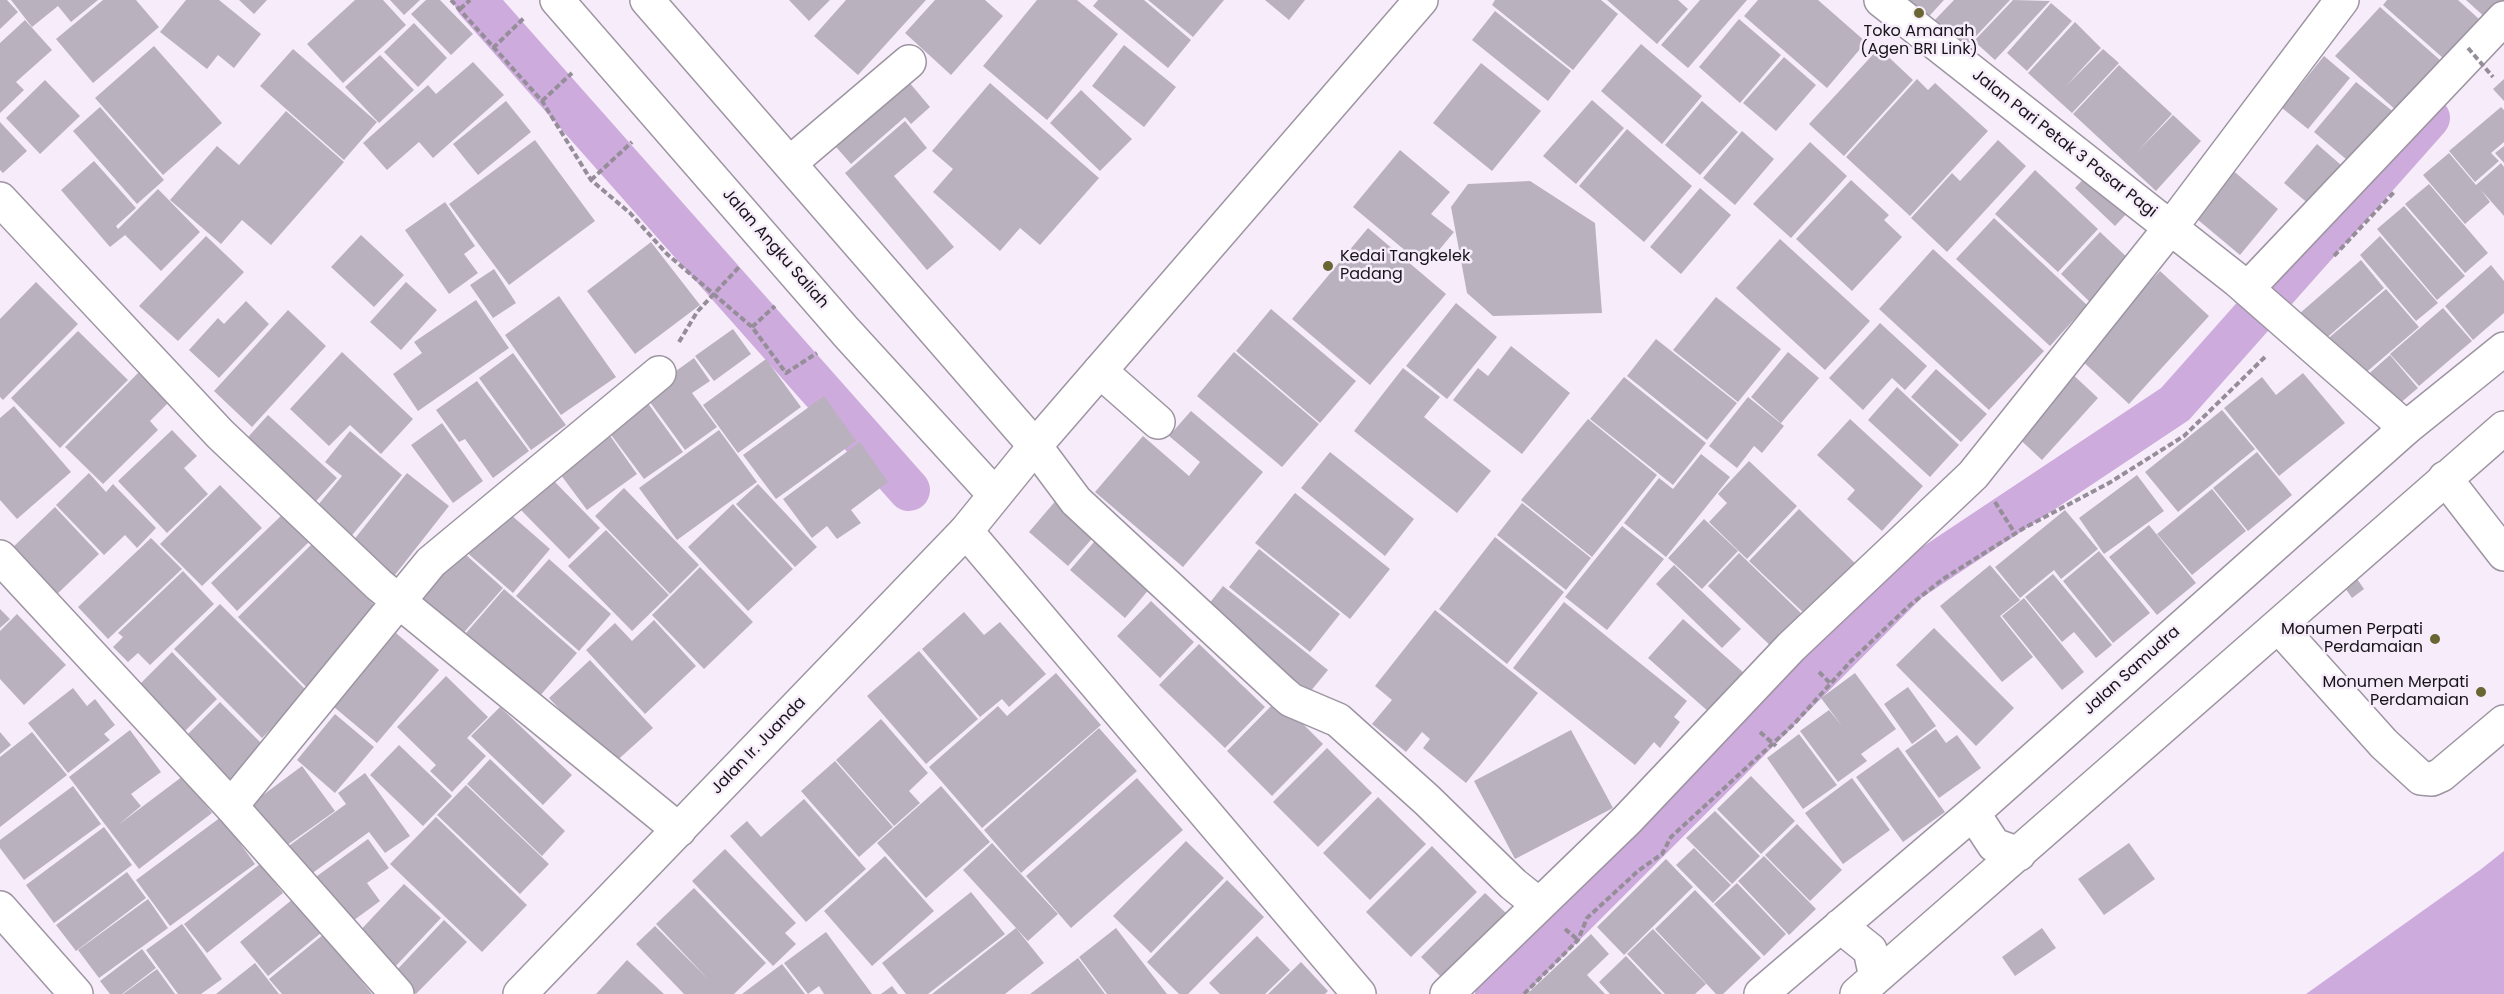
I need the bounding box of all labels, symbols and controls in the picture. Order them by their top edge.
marker: Toko Amanah (Agen BRI Link) [1912,6,1926,20]
place label: Toko Amanah (Agen BRI Link) [1860,22,1978,60]
street label: Jalan Pari Petak 3 Pasar Pagi [1968,66,2160,222]
street label: Jalan Angku Saliah [718,185,832,313]
place label: Kedai Tangkelek Padang [1340,247,1470,285]
marker: Kedai Tangkelek Padang [1321,259,1335,273]
place label: Monumen Perpati Perdamaian [2281,620,2423,658]
street label: Jalan Samudra [2080,623,2184,719]
marker: Monumen Perpati Perdamaian [2428,632,2442,646]
place label: Monumen Merpati Perdamaian [2323,673,2469,711]
marker: Monumen Merpati Perdamaian [2474,685,2488,699]
street label: Jalan Ir. Juanda [708,693,810,799]

